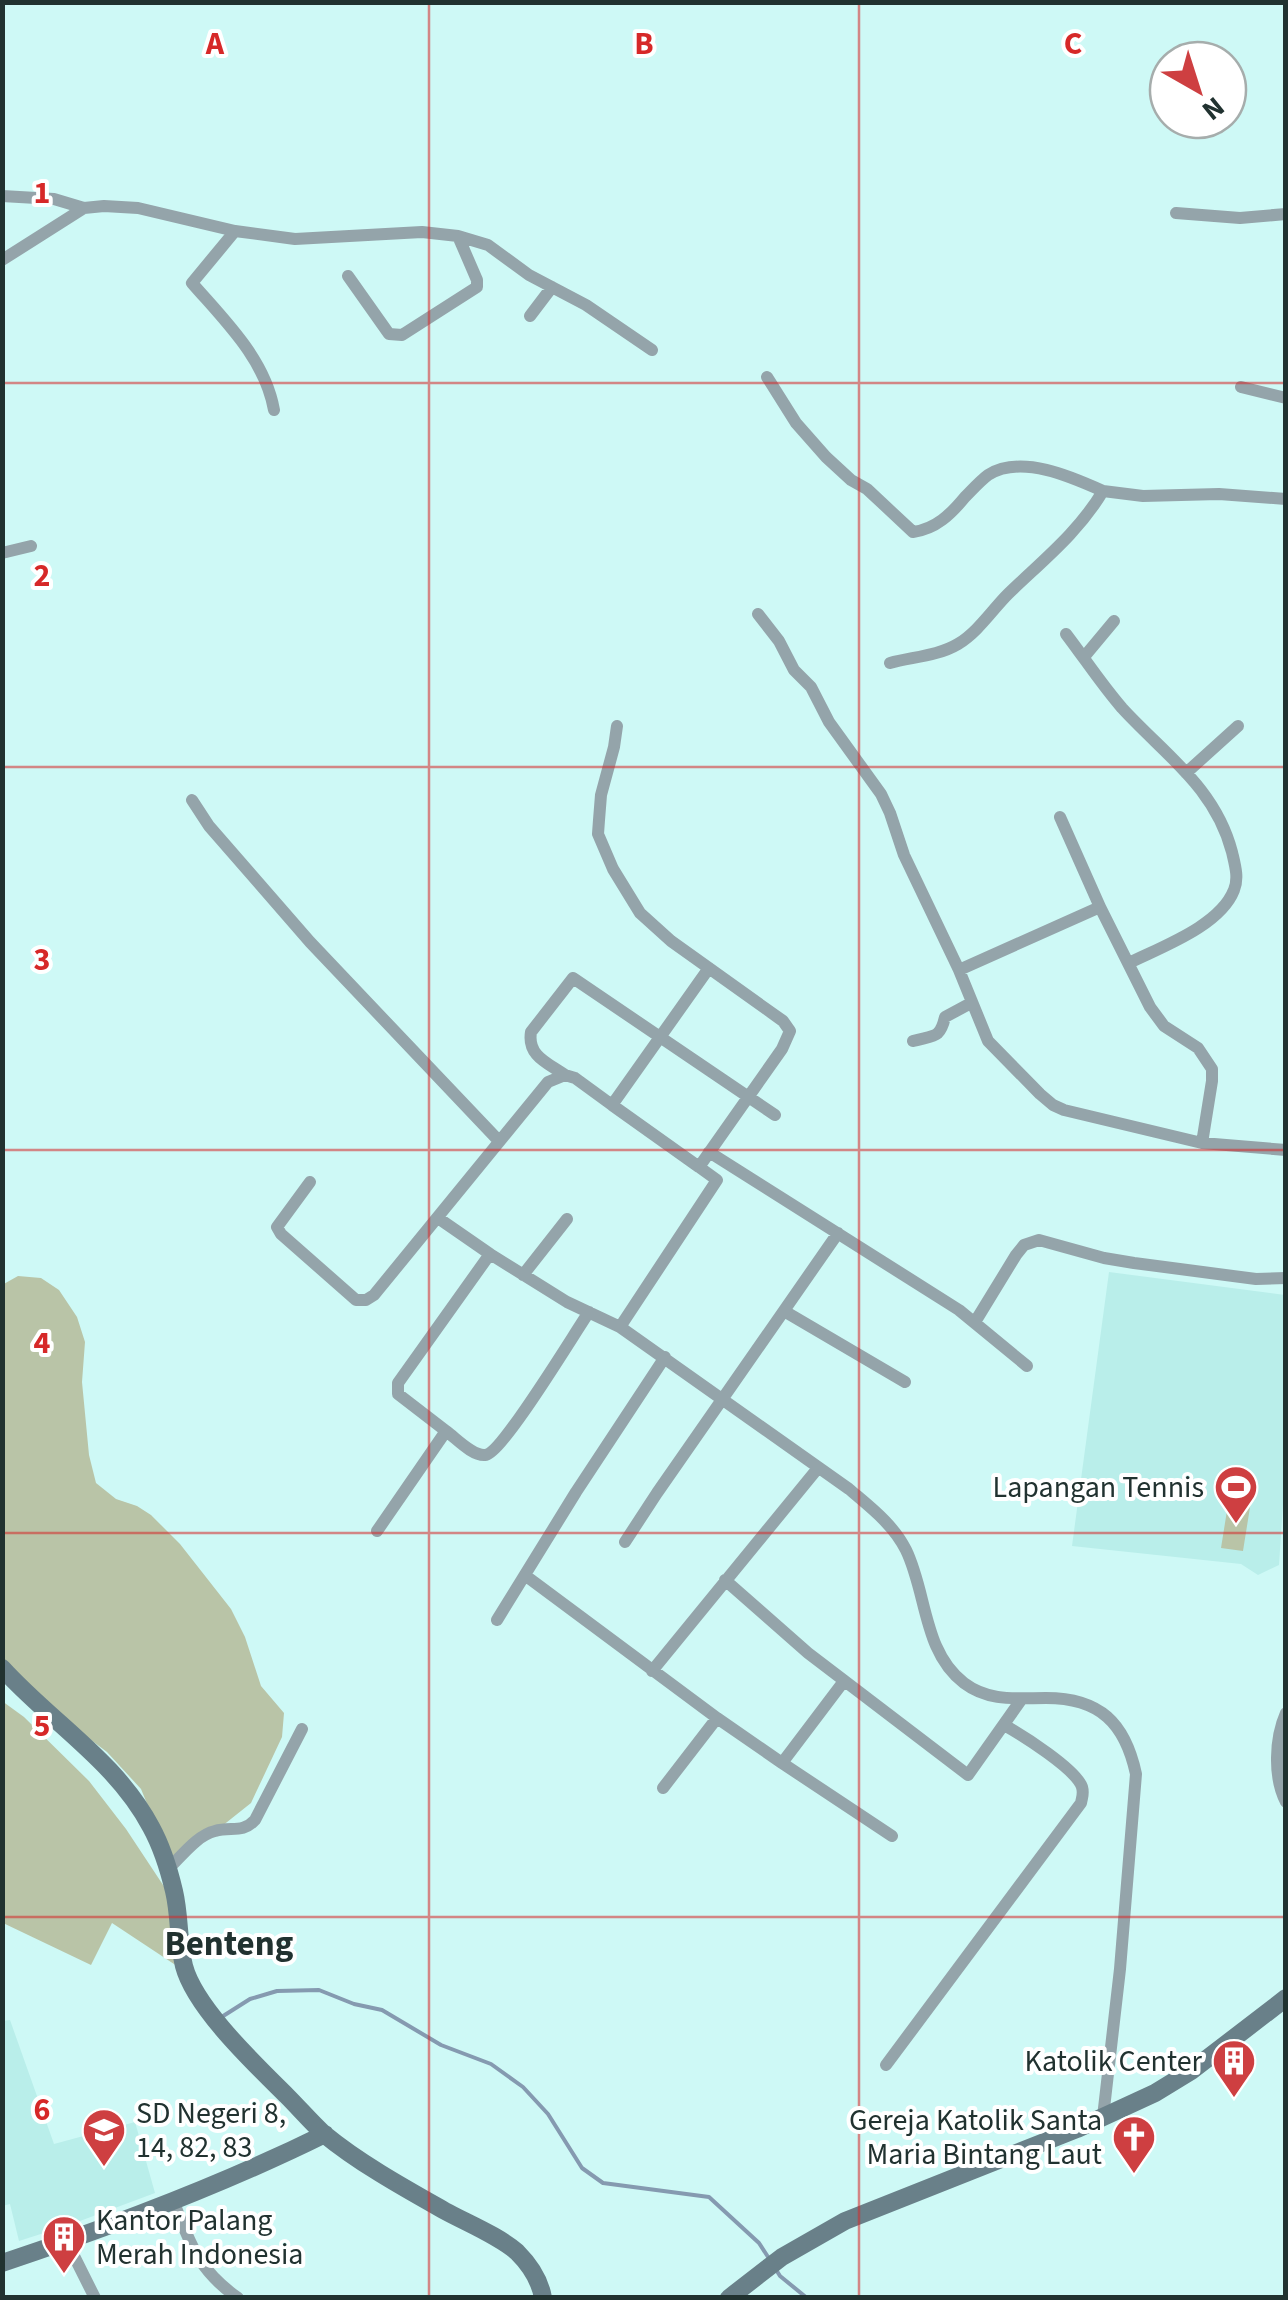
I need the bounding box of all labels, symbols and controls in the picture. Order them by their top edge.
text: A [205,21,225,67]
text: B [634,21,654,67]
text: C [1064,21,1082,67]
north arrow [1148,40,1248,140]
text: N [1193,87,1233,130]
text: 1 [34,170,50,216]
text: 2 [34,553,50,599]
text: 3 [34,937,50,983]
text: 4 [34,1320,51,1366]
sports icon: Lapangan Tennis [1213,1464,1259,1525]
place label: Lapangan Tennis [993,1466,1204,1509]
text: 5 [34,1703,50,1749]
district label: Benteng [165,1919,294,1969]
building icon: Katolik Center [1211,2038,1257,2099]
place label: Katolik Center [1025,2040,1203,2083]
text: 6 [34,2087,50,2133]
place label: SD Negeri 8, 14, 82, 83 [136,2092,286,2169]
place label: Gereja Katolik Santa Maria Bintang Laut [849,2099,1102,2176]
school or university icon: SD Negeri 8, 14, 82, 83 [81,2107,127,2168]
church icon: Gereja Katolik Santa Maria Bintang Laut [1111,2114,1157,2175]
place label: Kantor Palang Merah Indonesia [96,2199,303,2276]
building icon: Kantor Palang Merah Indonesia [41,2214,87,2275]

